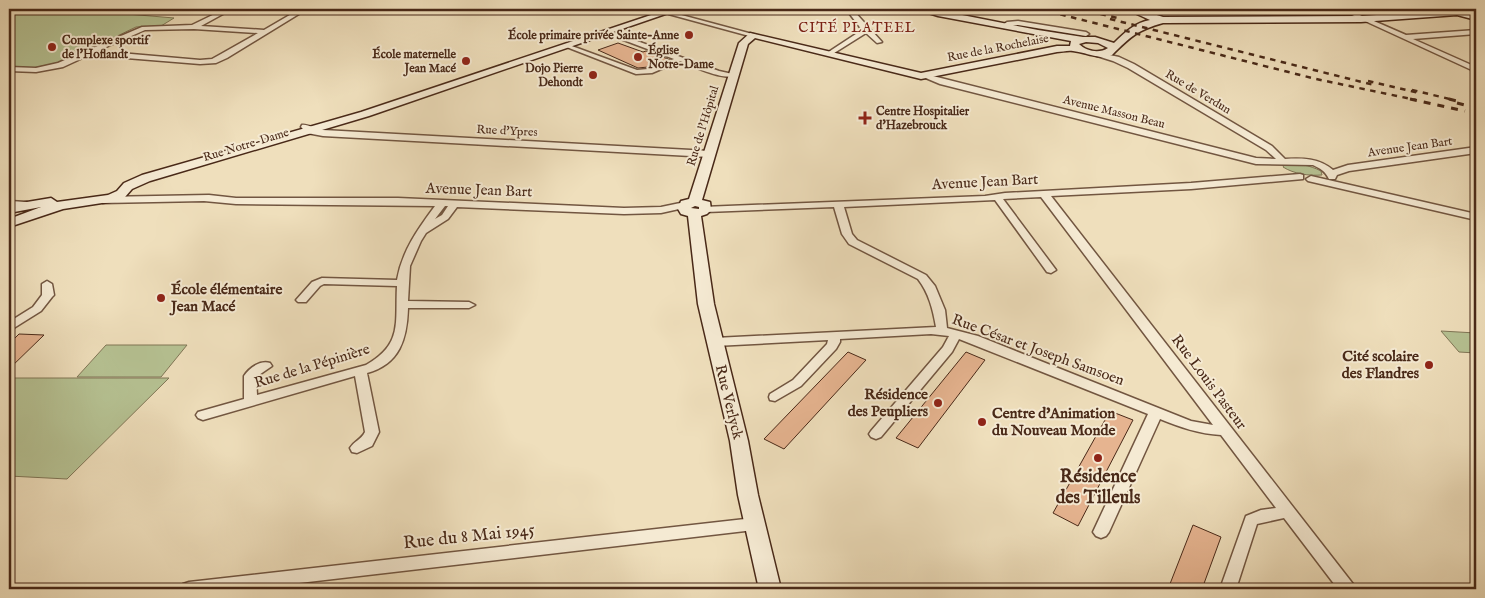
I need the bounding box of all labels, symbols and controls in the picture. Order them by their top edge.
district label: CITÉ PLATEEL [798,18,916,37]
place label: École primaire privée Sainte-Anne [508,27,679,44]
marker: École primaire privée Sainte-Anne [683,29,695,41]
street label: Rue de la Rochelaise [946,31,1050,65]
place label: Complexe sportif de l'Hoflandt [62,33,151,62]
marker: Complexe sportif de l'Hoflandt [46,41,58,53]
place label: Église Notre-Dame [647,42,714,72]
place label: École maternelle Jean Macé [372,46,456,77]
marker: Église Notre-Dame [632,51,644,63]
marker: École maternelle Jean Macé [460,55,472,67]
place label: Dojo Pierre Dehondt [525,61,584,90]
street label: Rue de Verdun [1162,66,1234,118]
marker: Dojo Pierre Dehondt [587,69,599,81]
street label: Rue de l'Hôpital [684,83,724,168]
street label: Avenue Masson Beau [1061,92,1167,132]
place label: Centre Hospitalier d'Hazebrouck [876,104,970,133]
marker: Centre Hospitalier d'Hazebrouck [858,111,872,125]
street label: Rue d'Ypres [476,122,538,141]
street label: Rue Notre-Dame [201,125,291,165]
street label: Avenue Jean Bart [1366,134,1453,161]
street label: Avenue Jean Bart [930,170,1039,194]
street label: Avenue Jean Bart [424,179,533,201]
place label: École élémentaire Jean Macé [169,280,282,316]
marker: École élémentaire Jean Macé [155,292,167,304]
street label: Rue César et Joseph Samsoen [949,310,1127,390]
street label: Rue Louis Pasteur [1167,331,1251,434]
street label: Rue de la Pépinière [252,339,372,393]
place label: Cité scolaire des Flandres [1342,347,1420,383]
marker: Cité scolaire des Flandres [1423,359,1435,371]
street label: Rue Verlyck [711,363,748,442]
place label: Résidence des Peupliers [848,385,929,421]
marker: Résidence des Peupliers [932,397,944,409]
place label: Centre d'Animation du Nouveau Monde [992,404,1115,440]
marker: Centre d'Animation du Nouveau Monde [976,416,988,428]
marker: Résidence des Tilleuls [1092,452,1104,464]
place label: Résidence des Tilleuls [1056,466,1141,510]
street label: Rue du 8 Mai 1945 [402,519,536,555]

